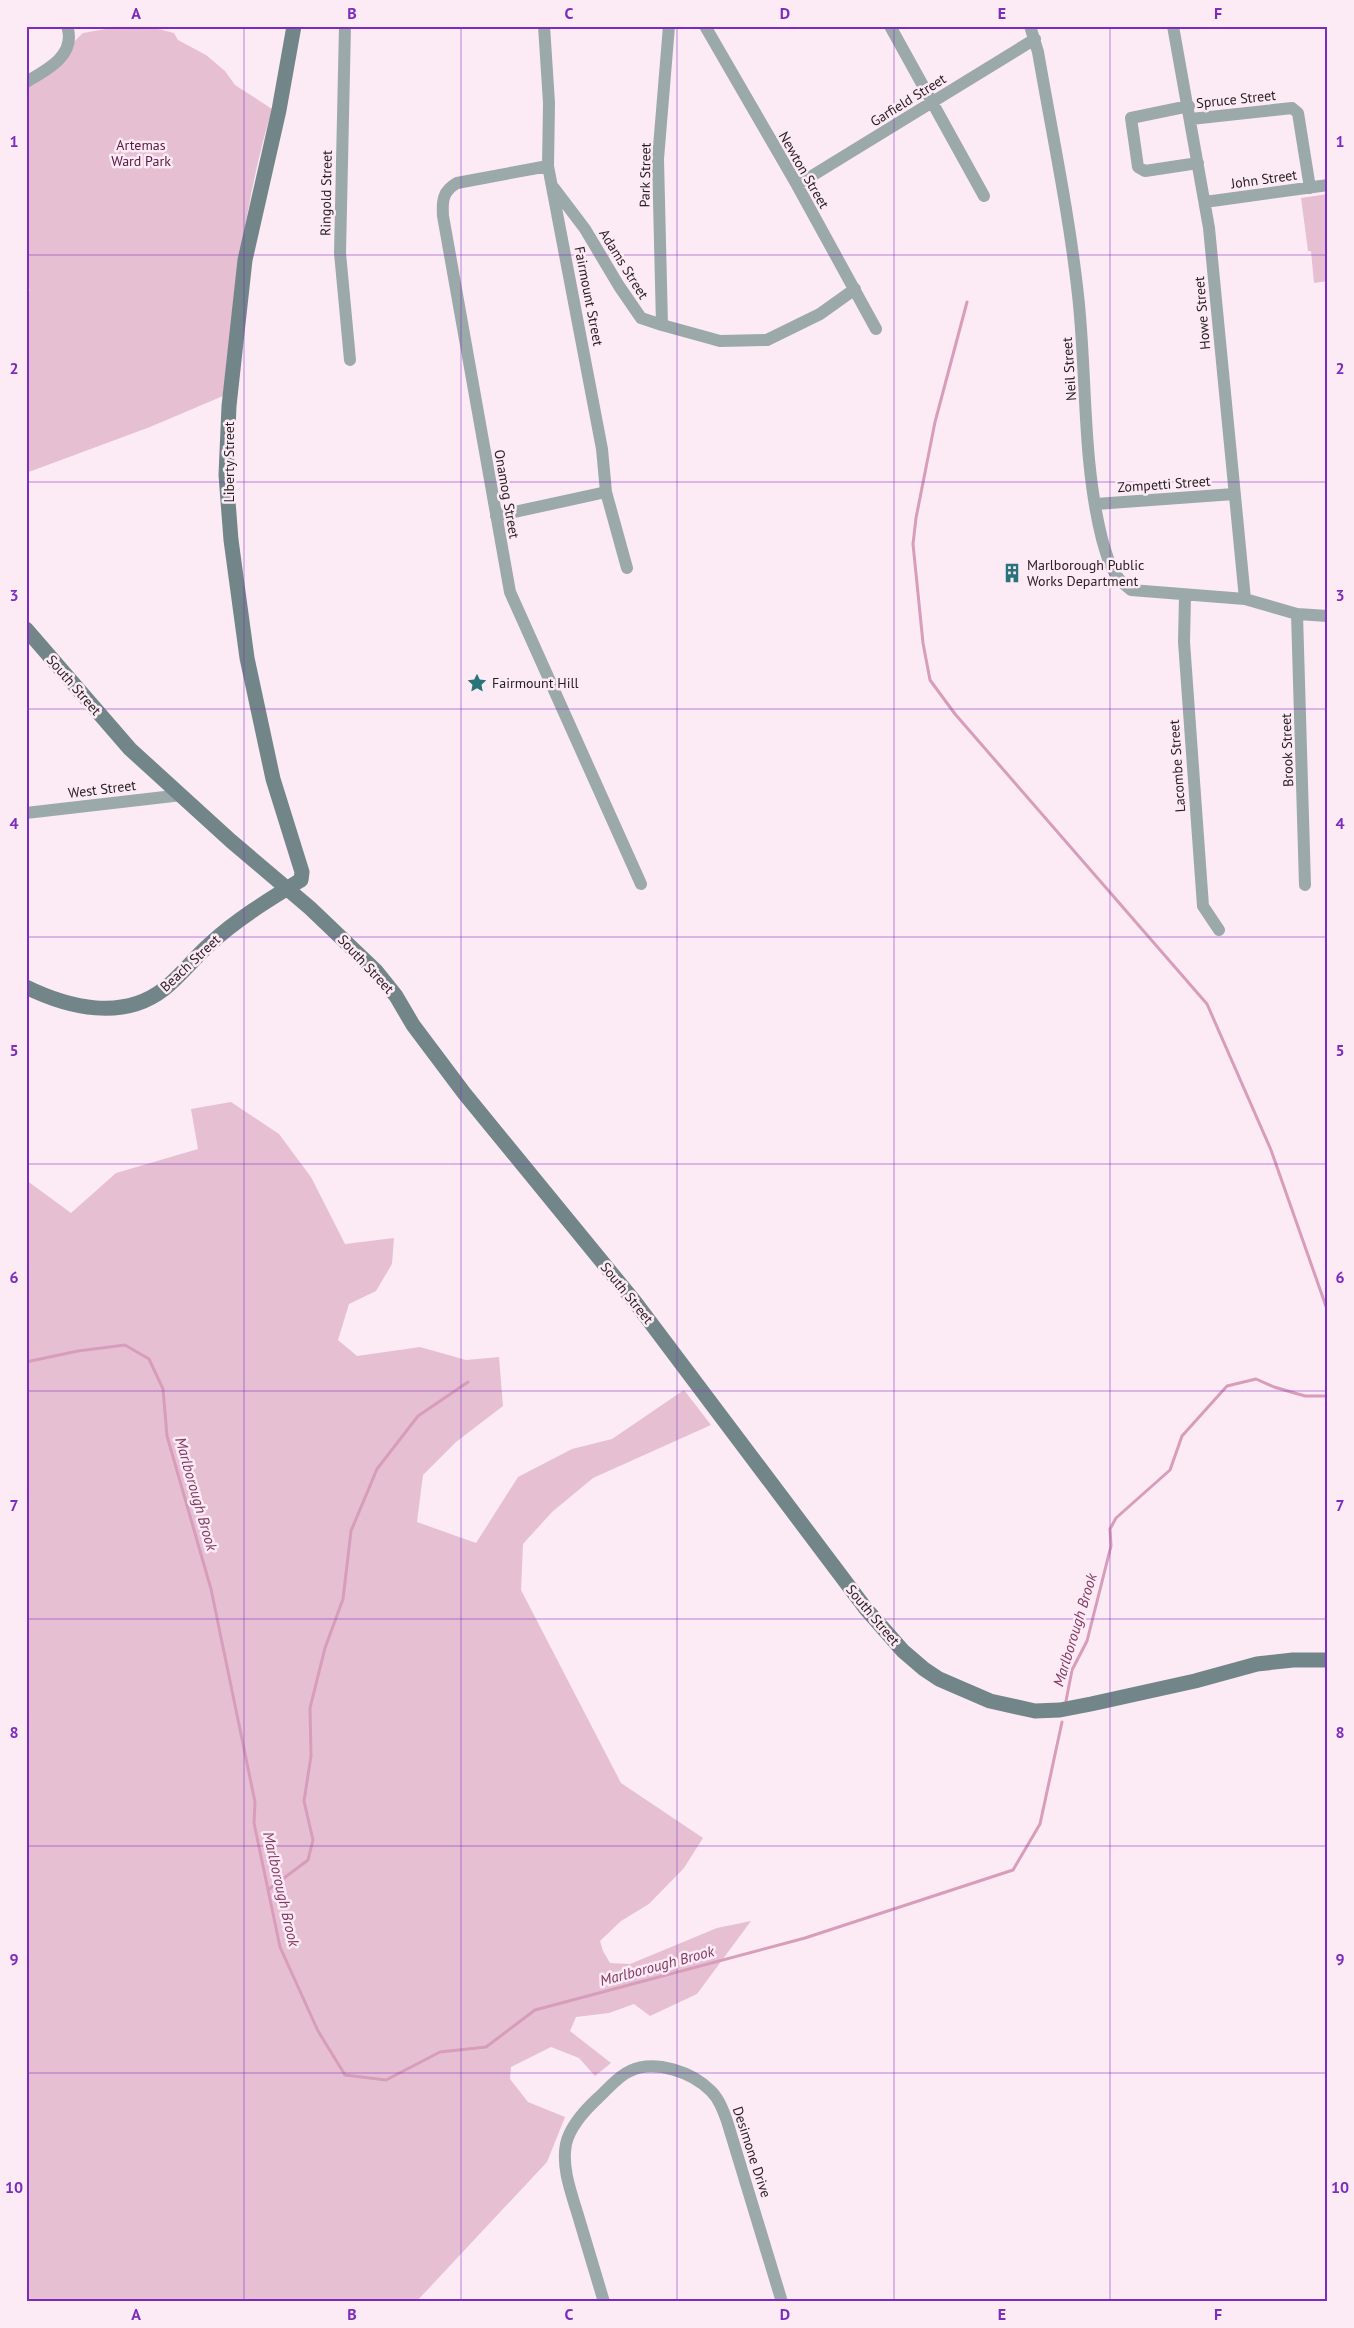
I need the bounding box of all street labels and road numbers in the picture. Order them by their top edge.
street label: Garfield Street [867,69,949,130]
street label: Spruce Street [1195,86,1277,112]
street label: Newton Street [775,128,833,212]
street label: Park Street [635,142,655,208]
street label: Ringold Street [316,150,336,236]
street label: John Street [1229,165,1298,193]
street label: Adams Street [595,226,653,303]
street label: Fairmount Street [571,245,608,348]
street label: Howe Street [1190,275,1214,350]
street label: Neil Street [1058,336,1080,401]
street label: Liberty Street [220,421,238,503]
street label: Onamog Street [490,448,524,540]
street label: Zompetti Street [1117,472,1211,496]
street label: South Street [43,651,105,719]
street label: Brook Street [1277,713,1297,787]
street label: Lacombe Street [1165,719,1189,813]
street label: West Street [67,776,137,802]
street label: Beach Street [156,930,224,995]
street label: South Street [334,931,398,998]
street label: South Street [597,1258,658,1328]
street label: South Street [842,1581,904,1649]
street label: Desimone Drive [729,2104,775,2200]

